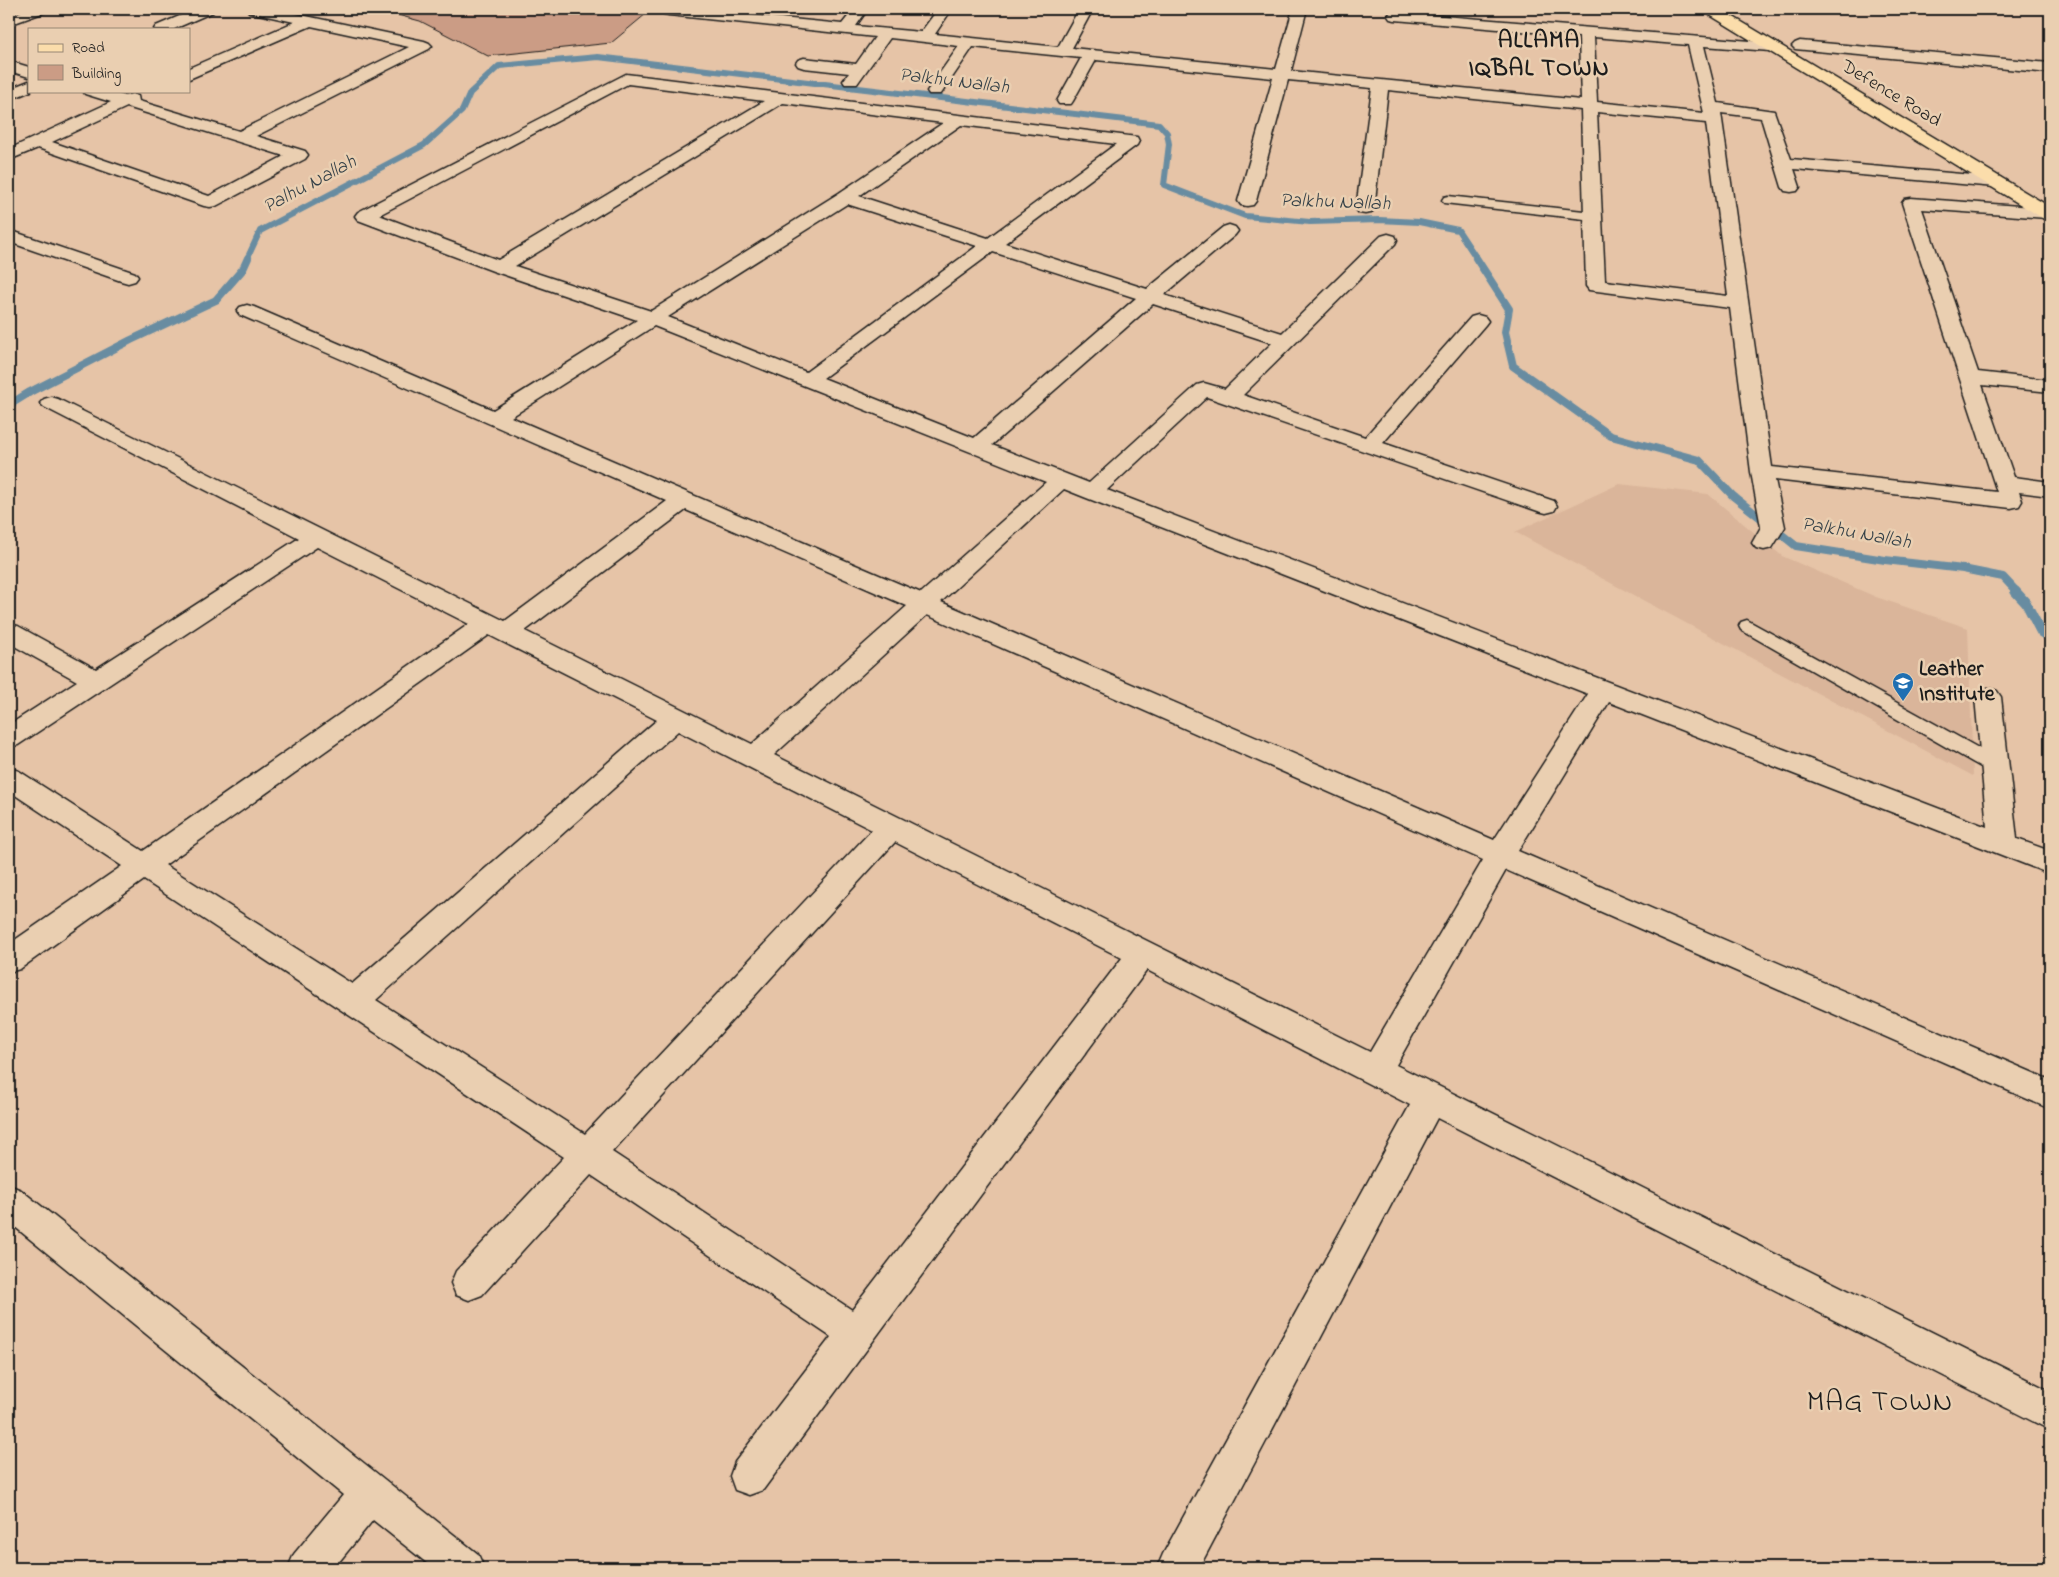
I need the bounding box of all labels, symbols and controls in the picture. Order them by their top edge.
district label: ALLAMA IQBAL TOWN [1468,24,1610,87]
legend [28,28,190,92]
text: Road [72,37,105,59]
street label: Defence Road [1835,53,1946,135]
water label: Palkhu Nallah [897,61,1011,103]
text: Building [71,63,121,86]
water label: Palhu Nallah [258,148,362,222]
water label: Palkhu Nallah [1279,187,1391,219]
water label: Palkhu Nallah [1799,510,1913,558]
place label: Leather Institute [1919,654,1996,711]
school or university icon: Leather Institute [1891,671,1915,702]
district label: MAG TOWN [1807,1382,1953,1424]

